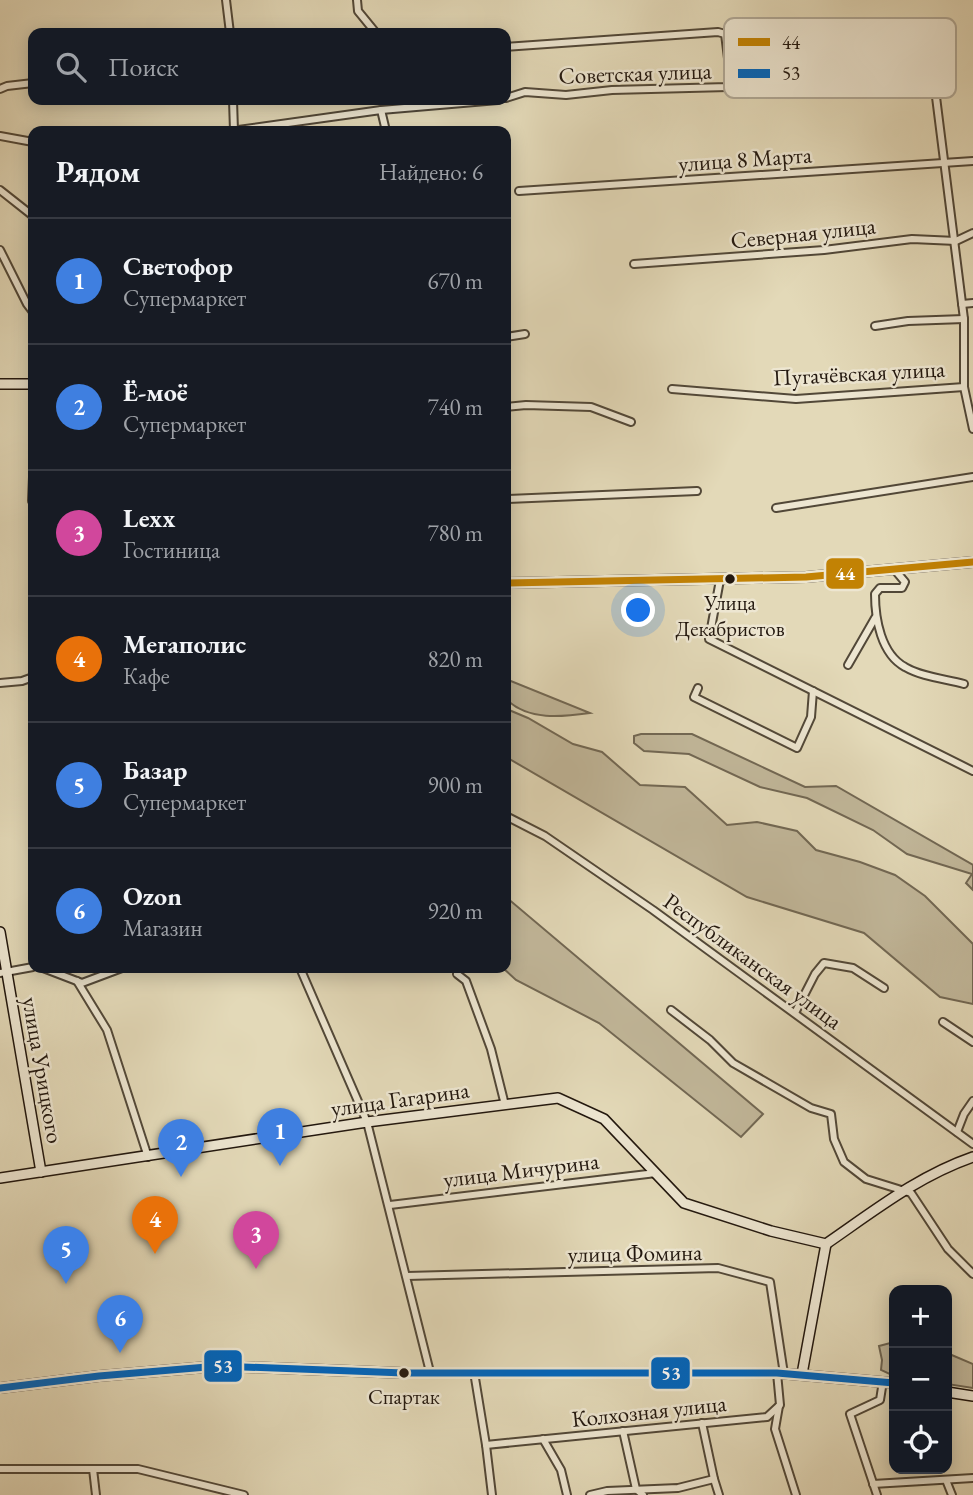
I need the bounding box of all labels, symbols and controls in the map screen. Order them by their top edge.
legend [724,18,956,98]
search box [28,28,511,105]
text: 44 [782,30,801,55]
icon: search [52,48,90,86]
text: Поиск [108,50,179,84]
street label: Советская улица [558,55,713,91]
text: 53 [782,61,800,86]
street label: улица 8 Марта [677,139,814,179]
text: Рядом [56,152,140,191]
text: Найдено: 6 [379,157,483,187]
street label: Северная улица [729,210,878,256]
text: Светофор [123,249,233,283]
text: 1 [73,266,85,296]
text: 670 m [427,266,483,296]
text: Супермаркет [123,283,246,313]
street label: Пугачёвская улица [772,353,947,392]
text: Ё-моё [123,375,188,409]
text: 2 [73,392,85,422]
text: 740 m [427,392,483,422]
text: Супермаркет [123,409,246,439]
text: Lexx [123,501,175,535]
text: 3 [73,518,85,548]
text: 780 m [427,518,483,548]
text: Гостиница [123,535,220,565]
line badge: 44 [825,557,865,590]
text: 44 [835,561,856,586]
marker: Улица Декабристов [723,572,737,586]
place label: Улица Декабристов [675,589,785,642]
your location [621,593,655,627]
text: Мегаполис [123,627,246,661]
text: 4 [73,644,85,674]
text: 820 m [427,644,483,674]
text: Кафе [123,661,170,691]
text: Базар [123,753,187,787]
text: 5 [73,770,85,800]
text: 900 m [427,770,483,800]
text: Супермаркет [123,787,246,817]
text: Ozon [123,879,182,913]
street label: Республиканская улица [658,886,849,1036]
text: 6 [73,896,85,926]
text: 920 m [427,896,483,926]
text: Магазин [123,913,202,943]
street label: улица Урицкого [15,994,71,1146]
street label: улица Гагарина [329,1074,472,1124]
pin: 1 [257,1108,303,1166]
pin: 2 [158,1119,204,1177]
street label: улица Мичурина [441,1145,601,1194]
pin: 4 [132,1196,178,1254]
pin: 3 [233,1211,279,1269]
pin: 5 [43,1226,89,1284]
street label: улица Фомина [567,1237,703,1269]
map controls [889,1285,952,1474]
button: + [889,1285,952,1348]
pin: 6 [97,1295,143,1353]
button: − [889,1348,952,1411]
line badge: 53 [203,1349,243,1383]
text: 53 [213,1354,233,1379]
line badge: 53 [650,1356,691,1390]
text: 53 [661,1361,681,1386]
marker: Спартак [397,1366,411,1380]
place label: Спартак [368,1383,440,1410]
street label: Колхозная улица [570,1388,729,1434]
button: locate [889,1411,952,1474]

